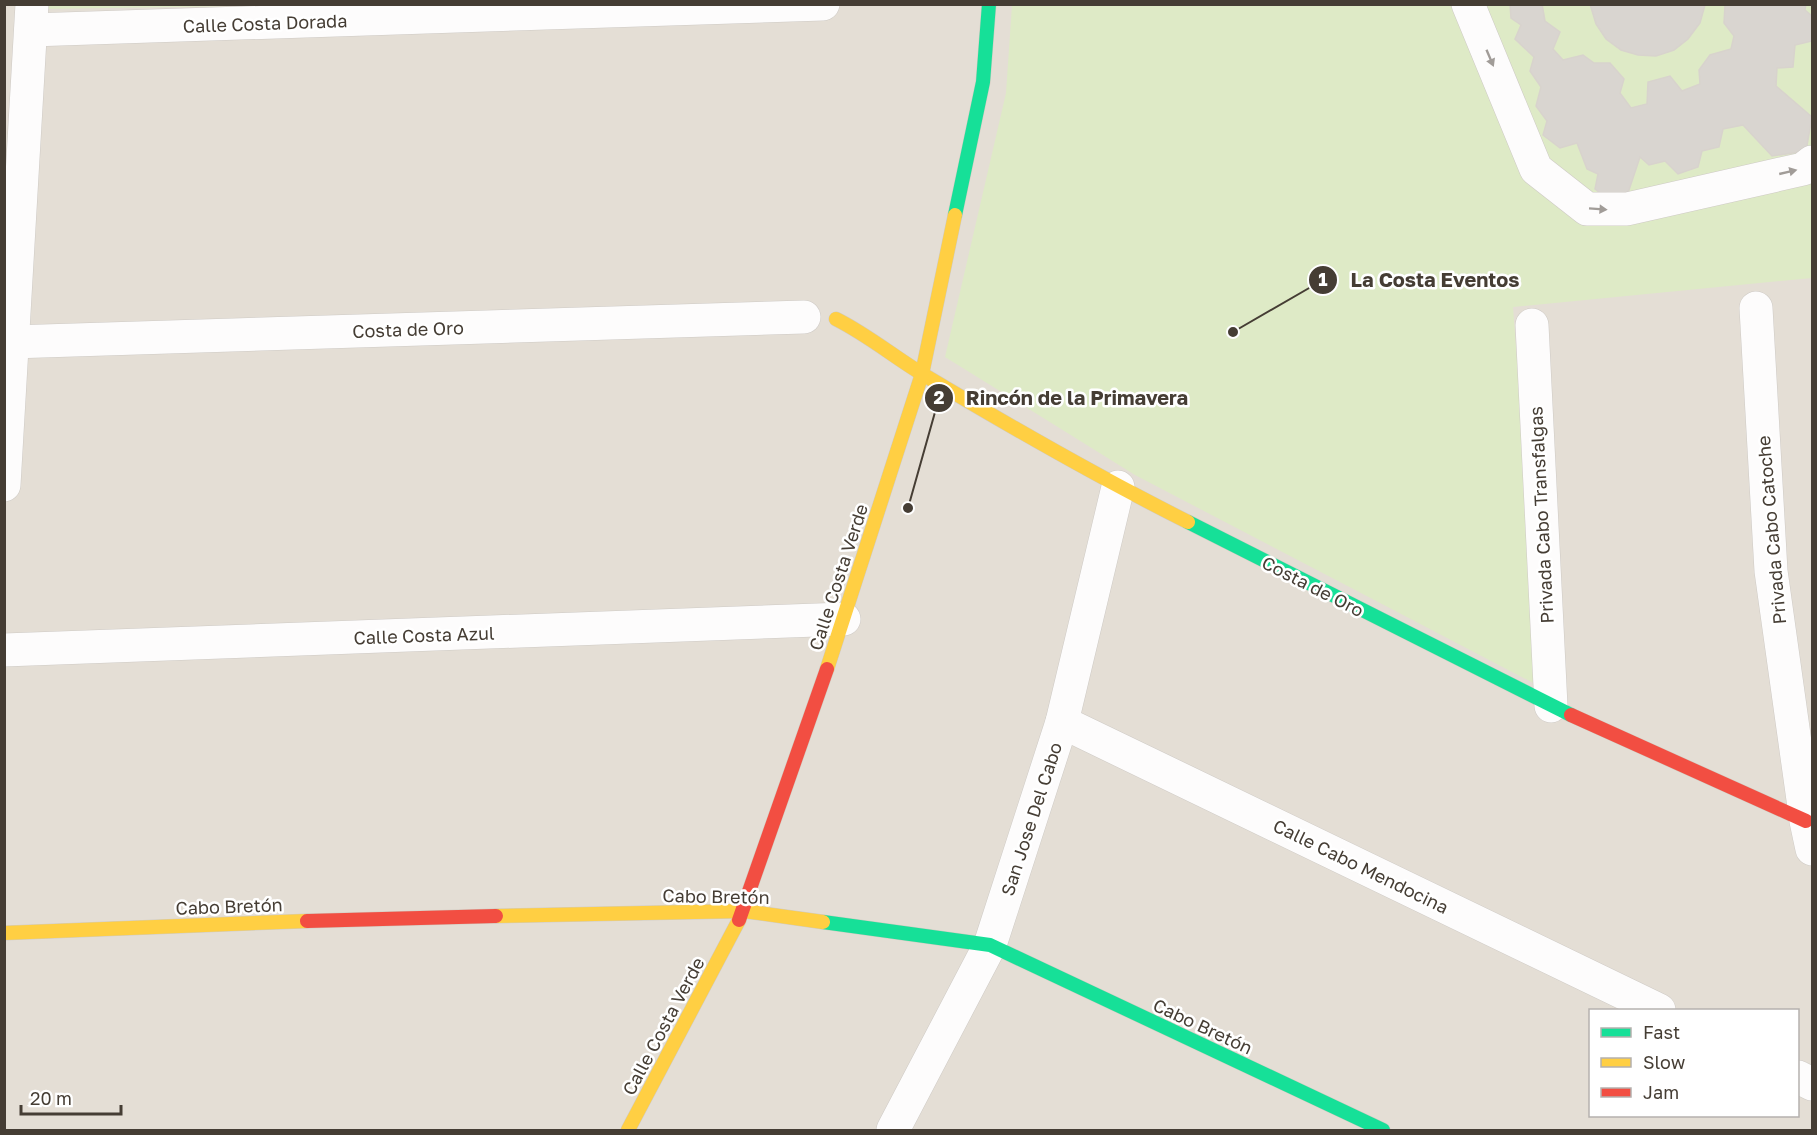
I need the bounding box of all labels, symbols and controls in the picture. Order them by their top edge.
street label: Calle Costa Dorada [182,9,348,37]
one-way arrow [1485,50,1495,68]
one-way arrow [1779,167,1798,176]
one-way arrow [1588,205,1607,214]
callout: La Costa Eventos [1308,261,1531,299]
text: La Costa Eventos [1350,267,1520,291]
text: 1 [1318,268,1328,290]
street label: Costa de Oro [352,316,464,342]
callout: Rincón de la Primavera [924,379,1201,417]
text: Rincón de la Primavera [966,385,1188,409]
text: 2 [934,386,945,408]
street label: Privada Cabo Transfalgas [1524,406,1558,624]
street label: Privada Cabo Catoche [1752,435,1790,625]
street label: Calle Costa Verde [804,501,872,653]
street label: Costa de Oro [1258,551,1368,621]
street label: Calle Costa Azul [353,622,495,648]
street label: San Jose Del Cabo [996,739,1066,899]
street label: Calle Cabo Mendocina [1270,814,1452,918]
street label: Cabo Bretón [662,884,770,908]
street label: Cabo Bretón [175,893,283,919]
street label: Calle Costa Verde [617,953,709,1099]
street label: Cabo Bretón [1150,993,1256,1059]
legend [1589,1009,1799,1117]
text: Fast [1643,1021,1680,1043]
text: Slow [1643,1051,1686,1073]
scale bar [21,1078,122,1116]
text: Jam [1643,1081,1679,1103]
text: 20 m [30,1087,72,1109]

